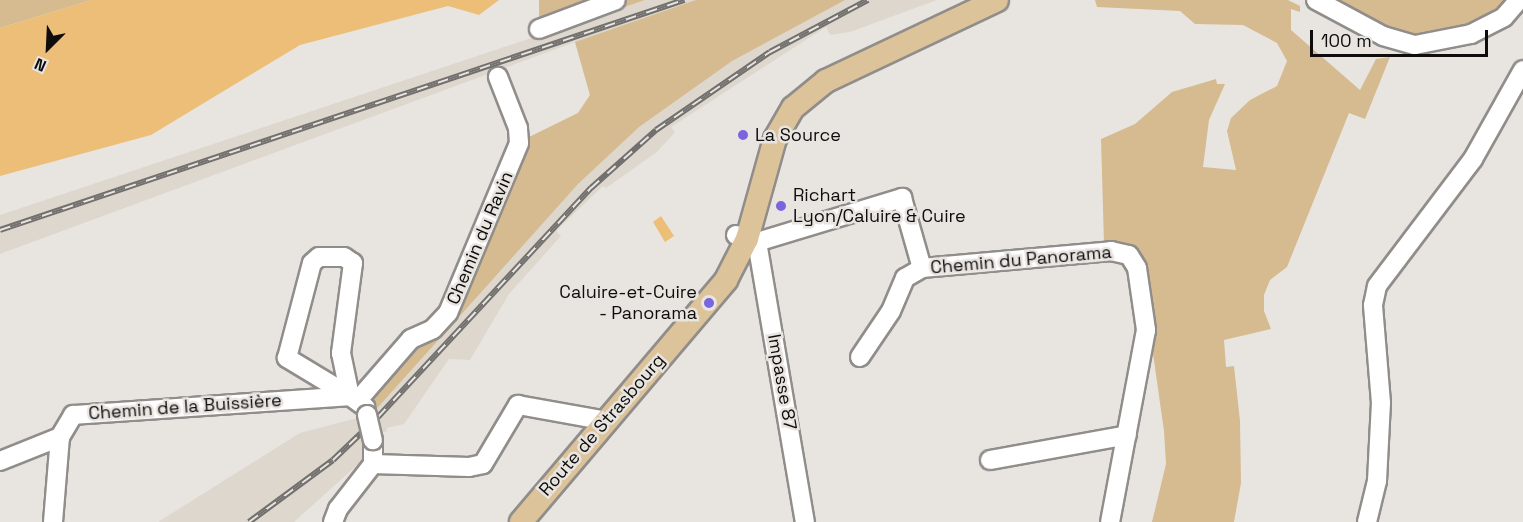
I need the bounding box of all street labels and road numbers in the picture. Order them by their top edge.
street label: Chemin du Ravin [442,168,518,308]
street label: Chemin du Panorama [929,241,1113,279]
street label: Impasse 87 [763,332,801,432]
street label: Route de Strasbourg [535,350,669,500]
street label: Chemin de la Buissière [88,389,282,425]

